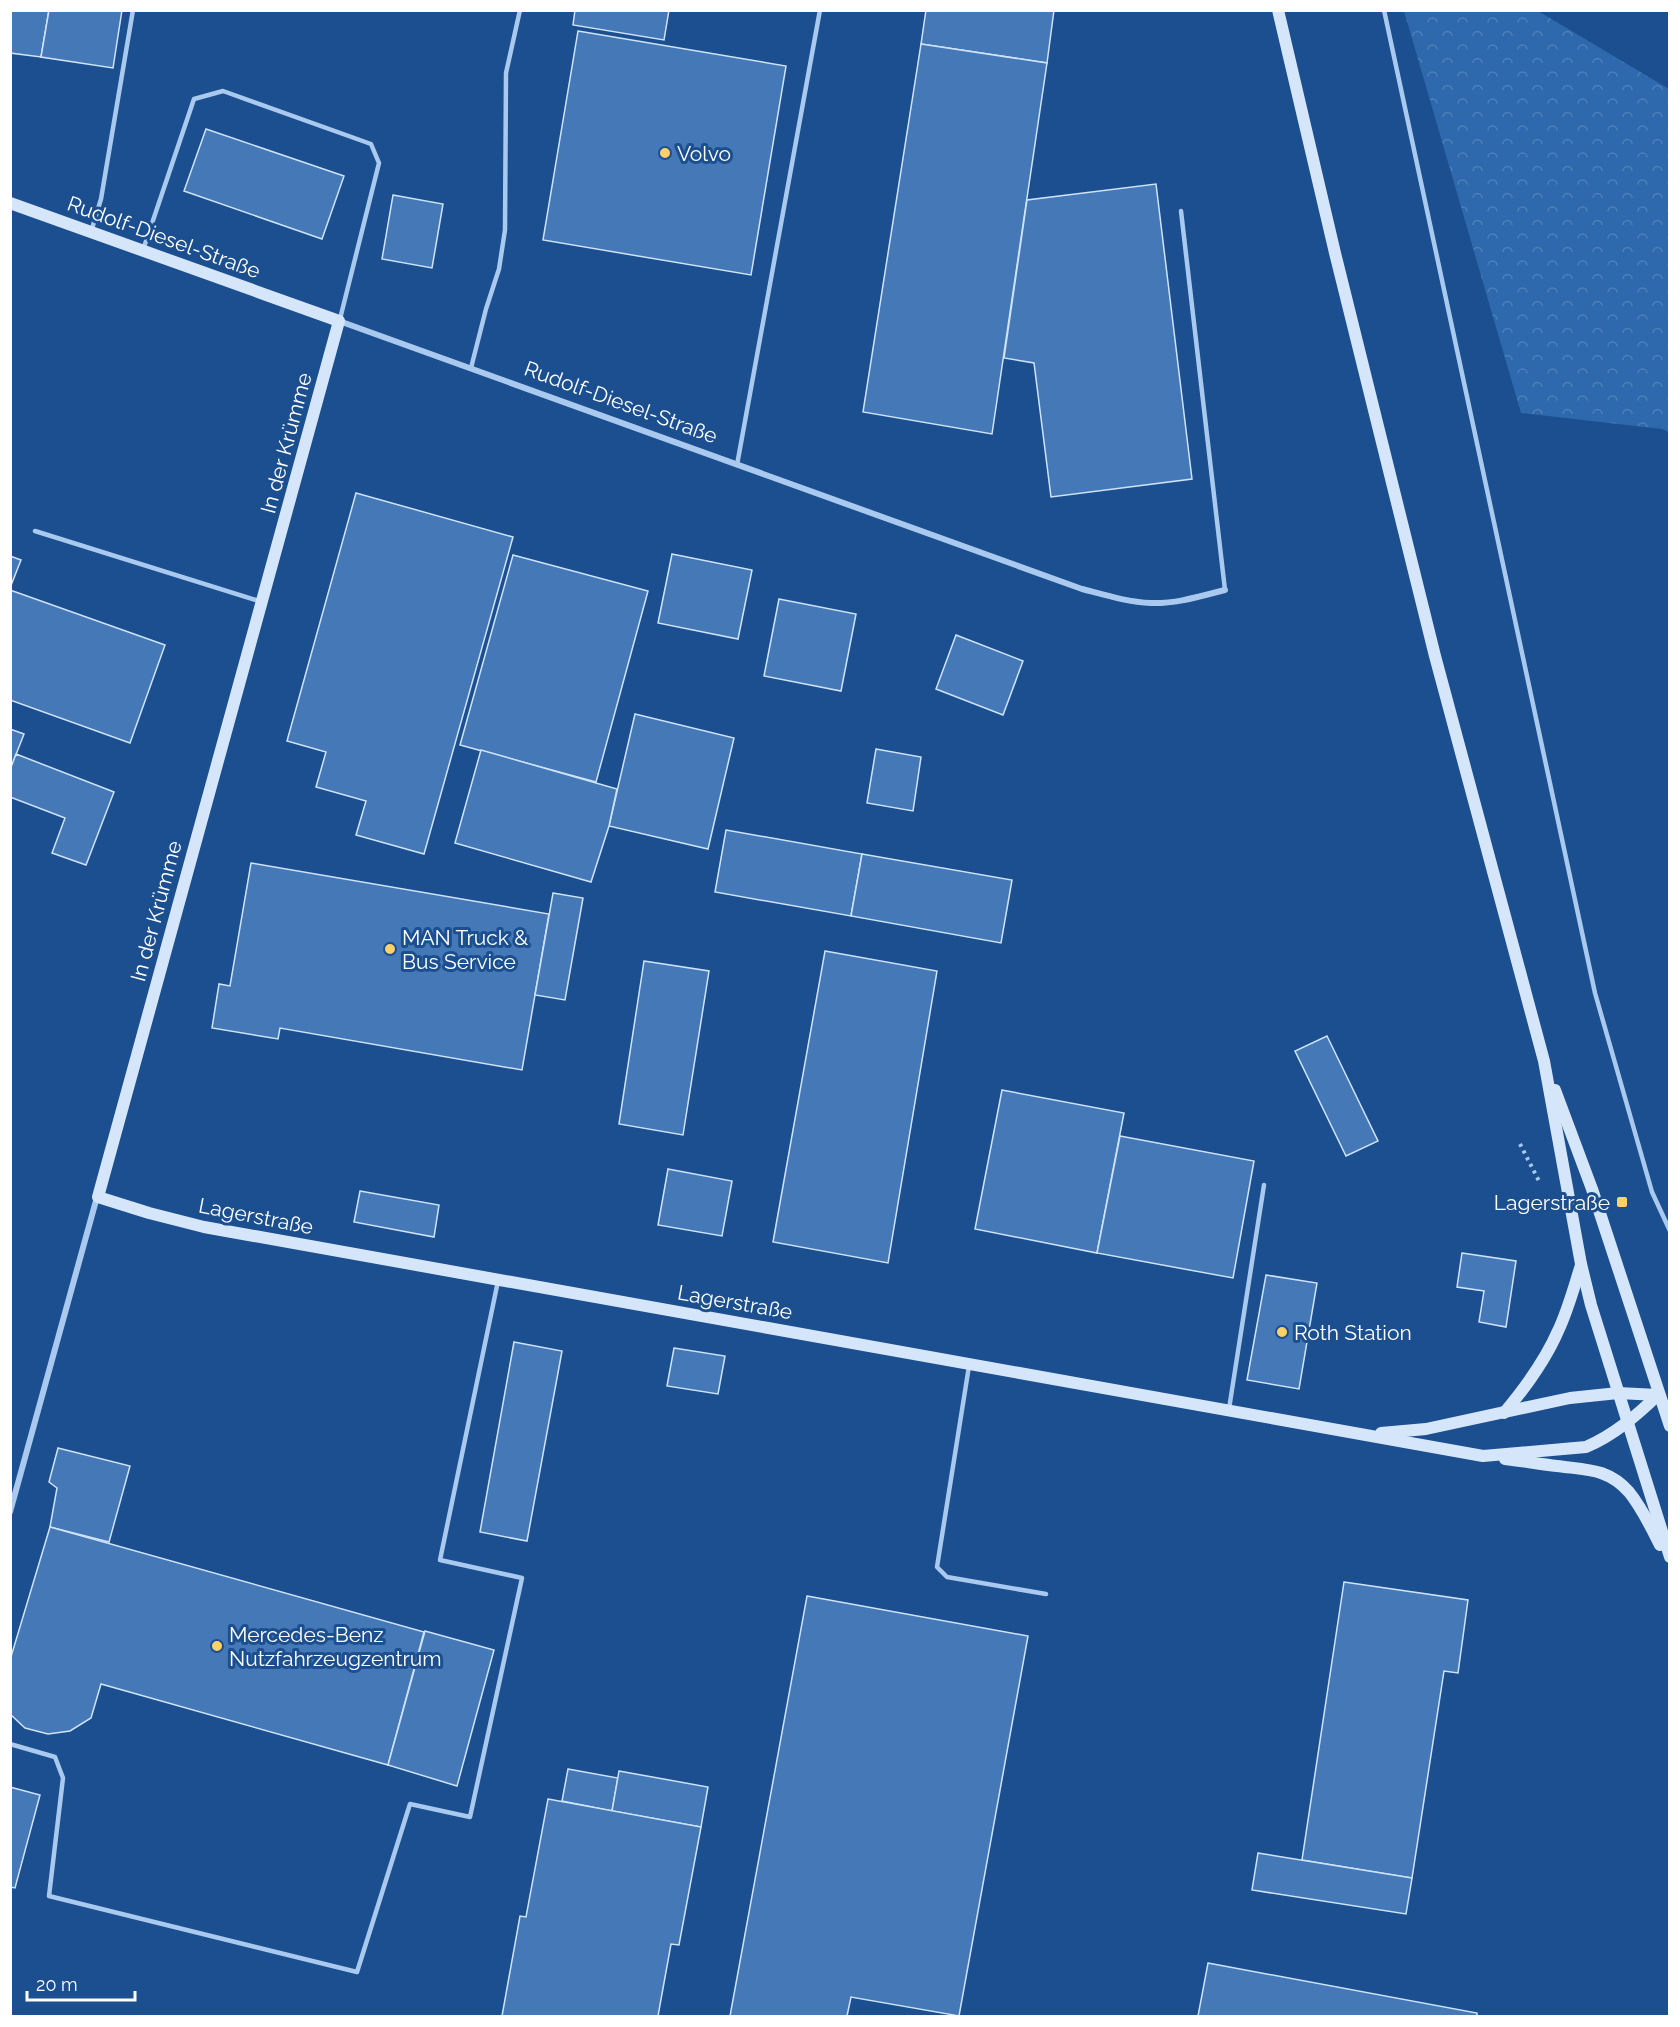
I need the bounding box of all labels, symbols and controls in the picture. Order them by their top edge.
place label: Volvo [677,141,731,166]
marker: Volvo [658,146,672,160]
street label: Rudolf-Diesel-Straße [64,190,264,284]
street label: Rudolf-Diesel-Straße [521,355,721,449]
street label: In der Krümme [255,370,317,516]
street label: In der Krümme [125,838,187,984]
place label: MAN Truck & Bus Service [402,925,528,974]
marker: MAN Truck & Bus Service [383,942,397,956]
place label: Lagerstraße [1494,1190,1610,1215]
street label: Lagerstraße [197,1193,315,1239]
marker: Lagerstraße [1615,1195,1629,1209]
street label: Lagerstraße [676,1280,794,1324]
place label: Roth Station [1294,1320,1412,1345]
marker: Roth Station [1275,1325,1289,1339]
place label: Mercedes-Benz Nutzfahrzeugzentrum [229,1622,442,1671]
marker: Mercedes-Benz Nutzfahrzeugzentrum [210,1639,224,1653]
scale bar [27,1964,135,2002]
text: 20 m [36,1974,78,1995]

